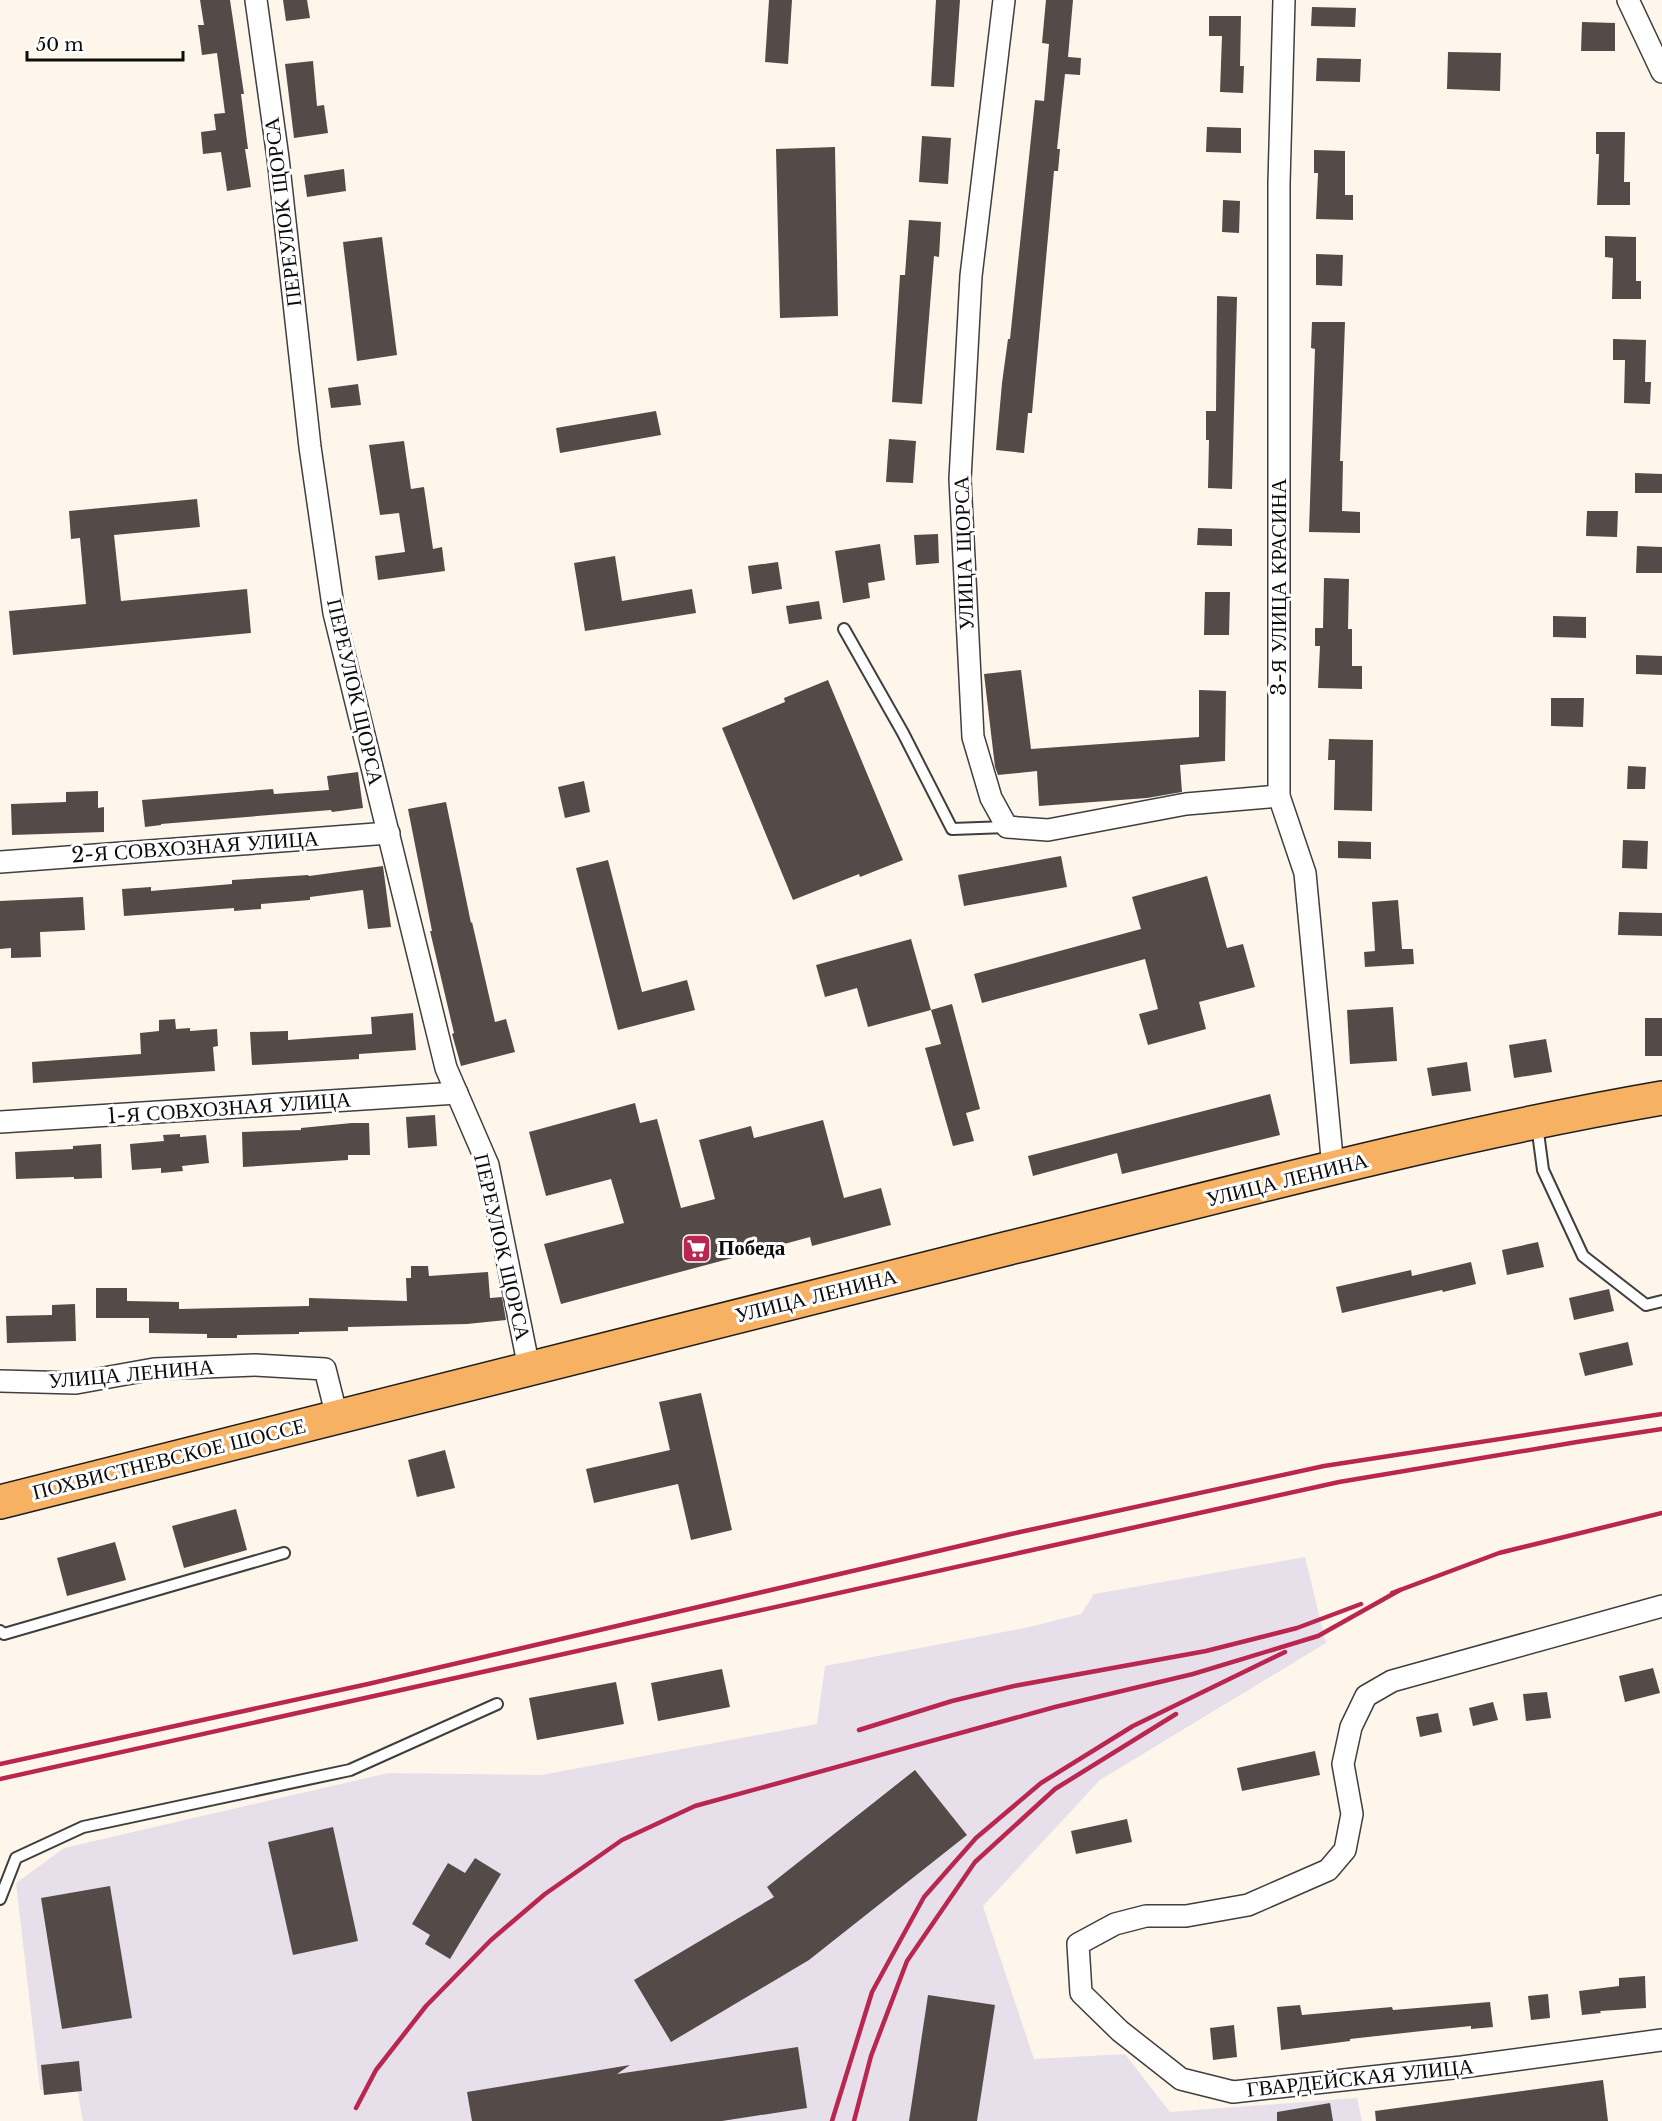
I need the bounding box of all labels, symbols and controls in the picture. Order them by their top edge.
scale bar [27,24,183,62]
text: 50 m [36,34,84,56]
street label: ПЕРЕУЛОК ЩОРСА [258,115,308,308]
street label: УЛИЦА ЩОРСА [948,474,980,631]
street label: 3-Я УЛИЦА КРАСИНА [1266,477,1292,696]
street label: ПЕРЕУЛОК ЩОРСА [321,596,389,789]
street label: 2-Я СОВХОЗНАЯ УЛИЦА [71,825,320,869]
street label: 1-Я СОВХОЗНАЯ УЛИЦА [106,1086,353,1129]
street label: УЛИЦА ЛЕНИНА [1203,1147,1371,1213]
street label: ПЕРЕУЛОК ЩОРСА [468,1151,536,1344]
supermarket icon: Победа [681,1232,713,1264]
place label: Победа [718,1235,786,1261]
street label: УЛИЦА ЛЕНИНА [732,1263,900,1329]
street label: УЛИЦА ЛЕНИНА [47,1354,216,1394]
street label: ПОХВИСТНЕВСКОЕ ШОССЕ [30,1412,308,1506]
street label: ГВАРДЕЙСКАЯ УЛИЦА [1245,2053,1475,2103]

